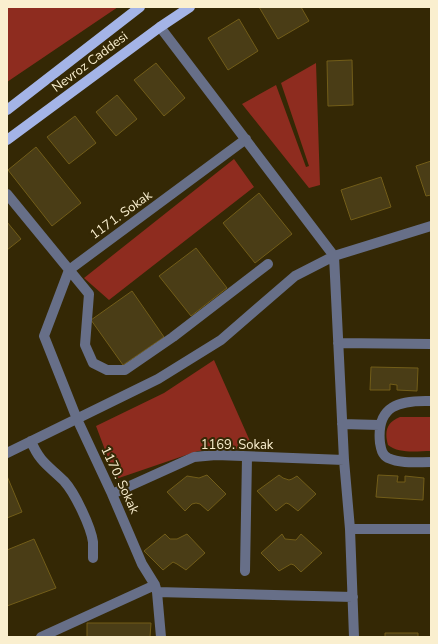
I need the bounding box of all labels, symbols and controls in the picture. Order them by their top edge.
street label: Nevroz Caddesi [48,27,132,97]
street label: 1171. Sokak [86,186,156,244]
street label: 1169. Sokak [201,436,274,454]
street label: 1170. Sokak [97,443,144,517]

